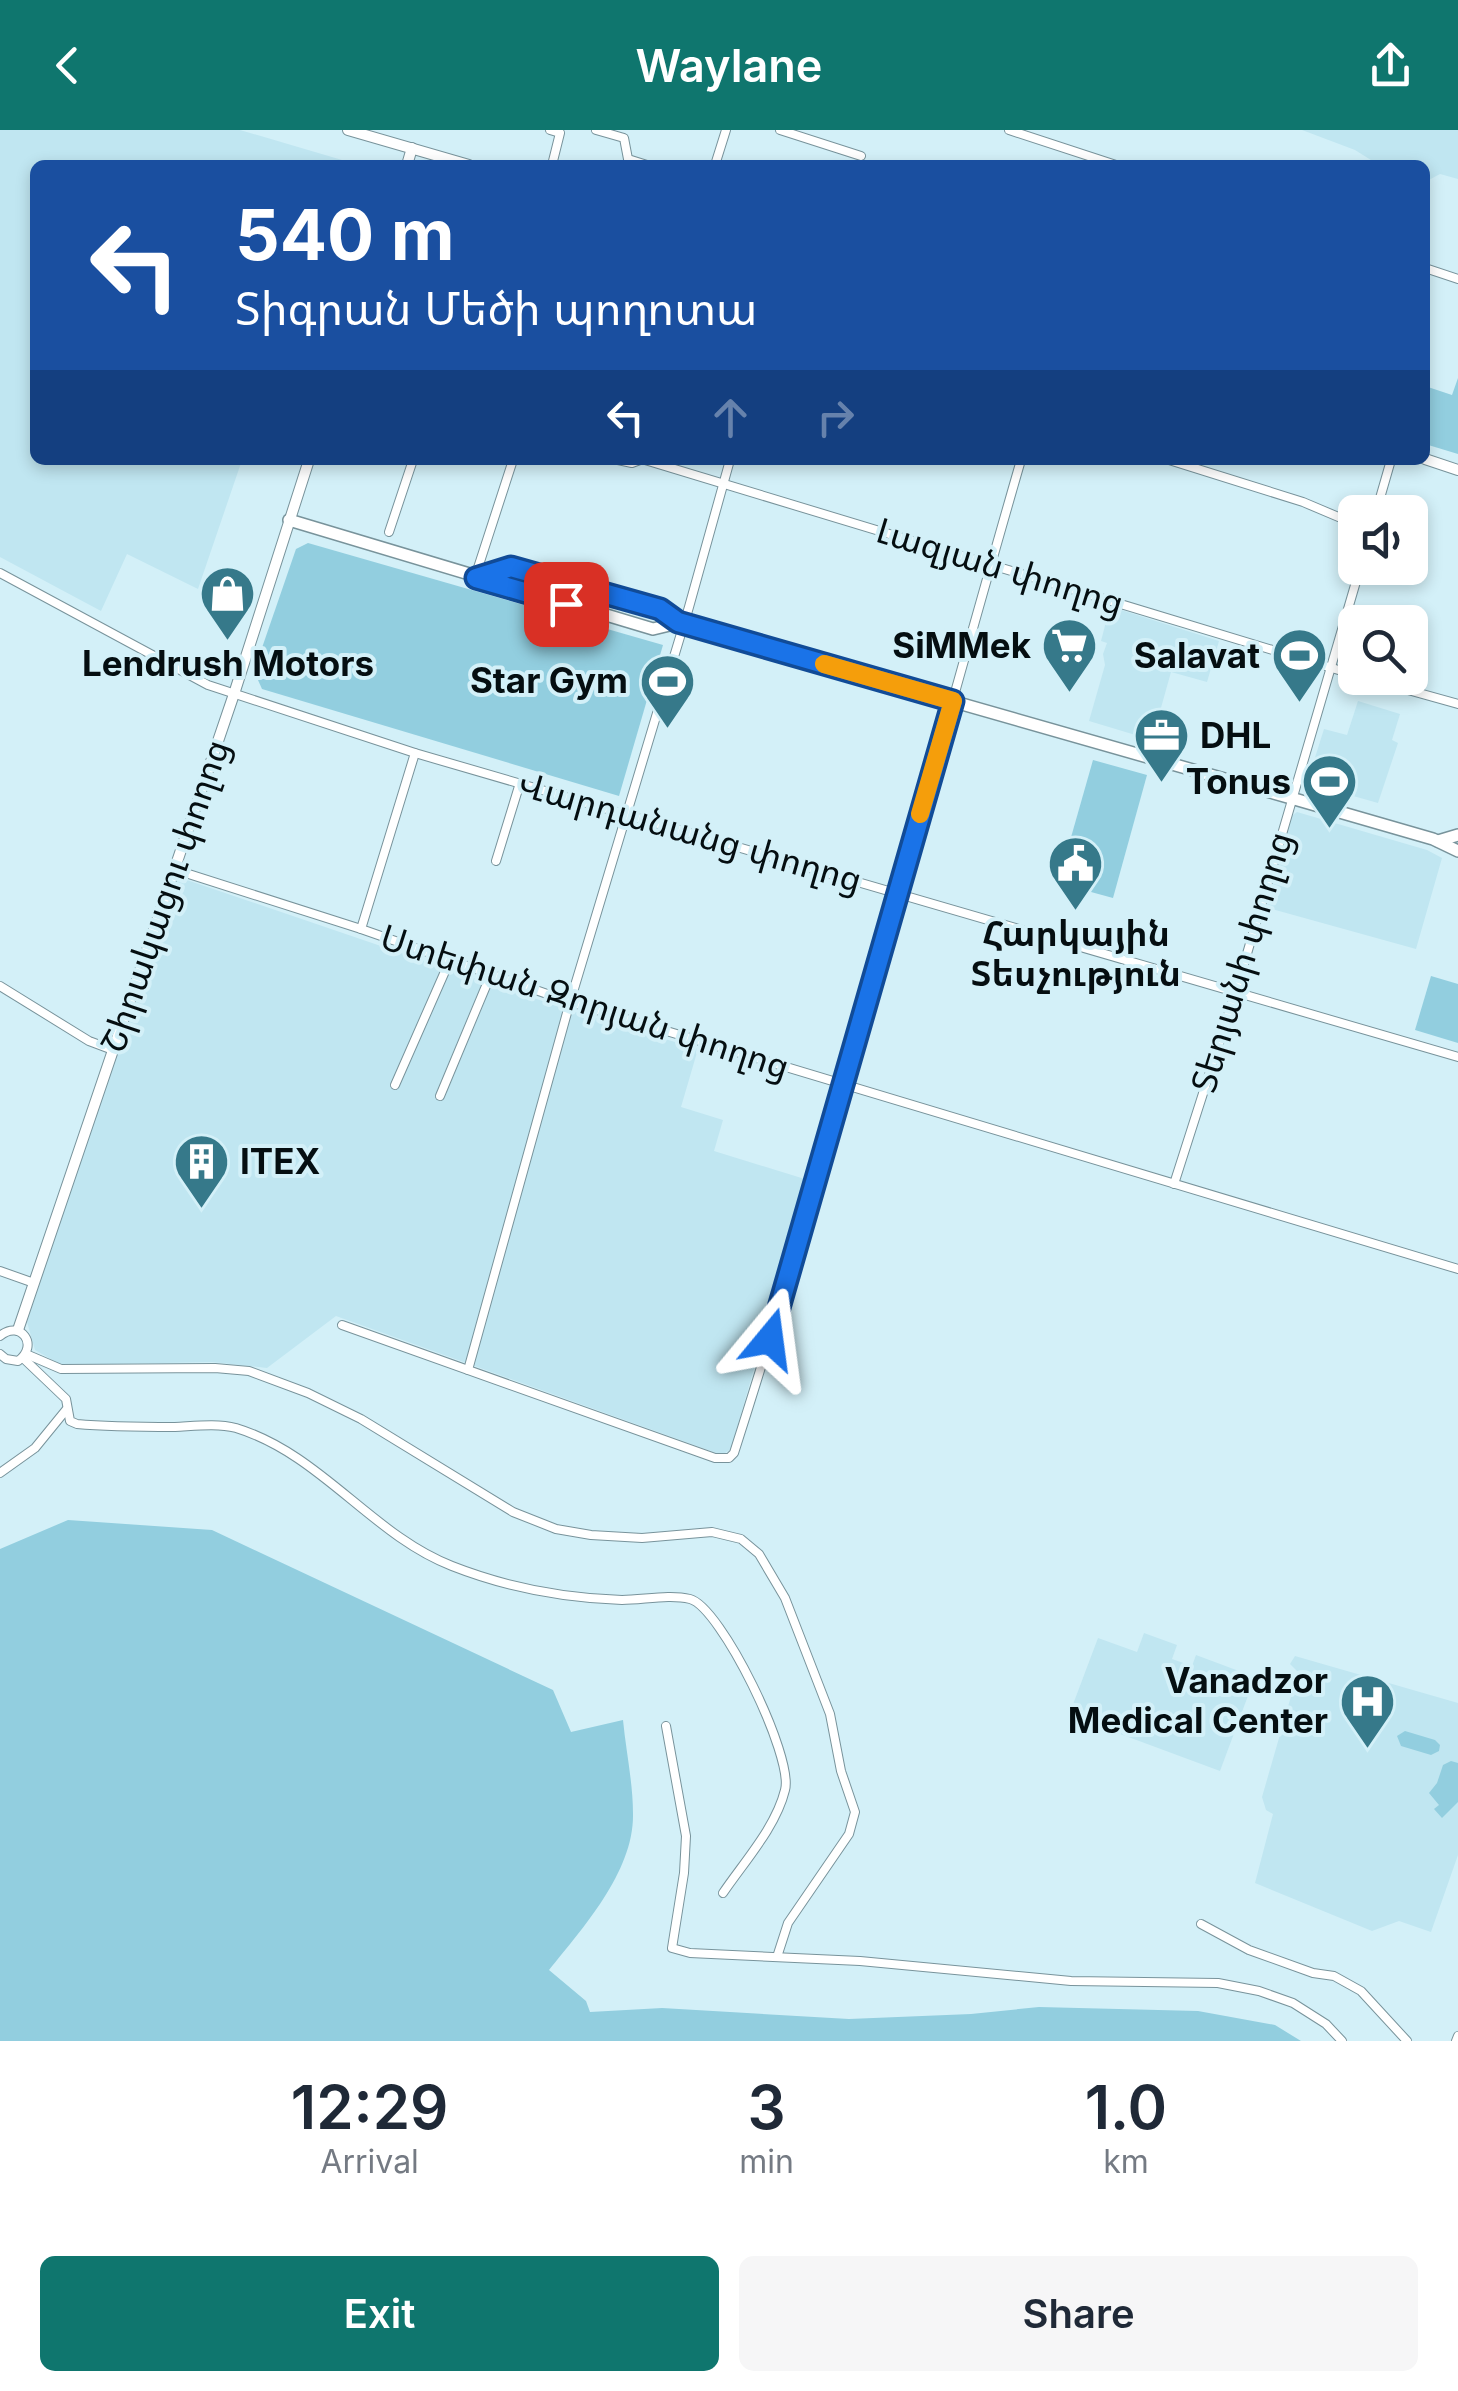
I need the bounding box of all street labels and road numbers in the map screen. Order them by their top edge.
street label: Լազյան փողոց [872,508,1129,624]
street label: Շիրակացու փողոց [91,734,237,1058]
street label: Վարդանանց փողոց [514,762,867,900]
street label: Տերյանի փողոց [1181,826,1301,1097]
street label: Ստեփան Զորյան փողոց [376,915,795,1087]

